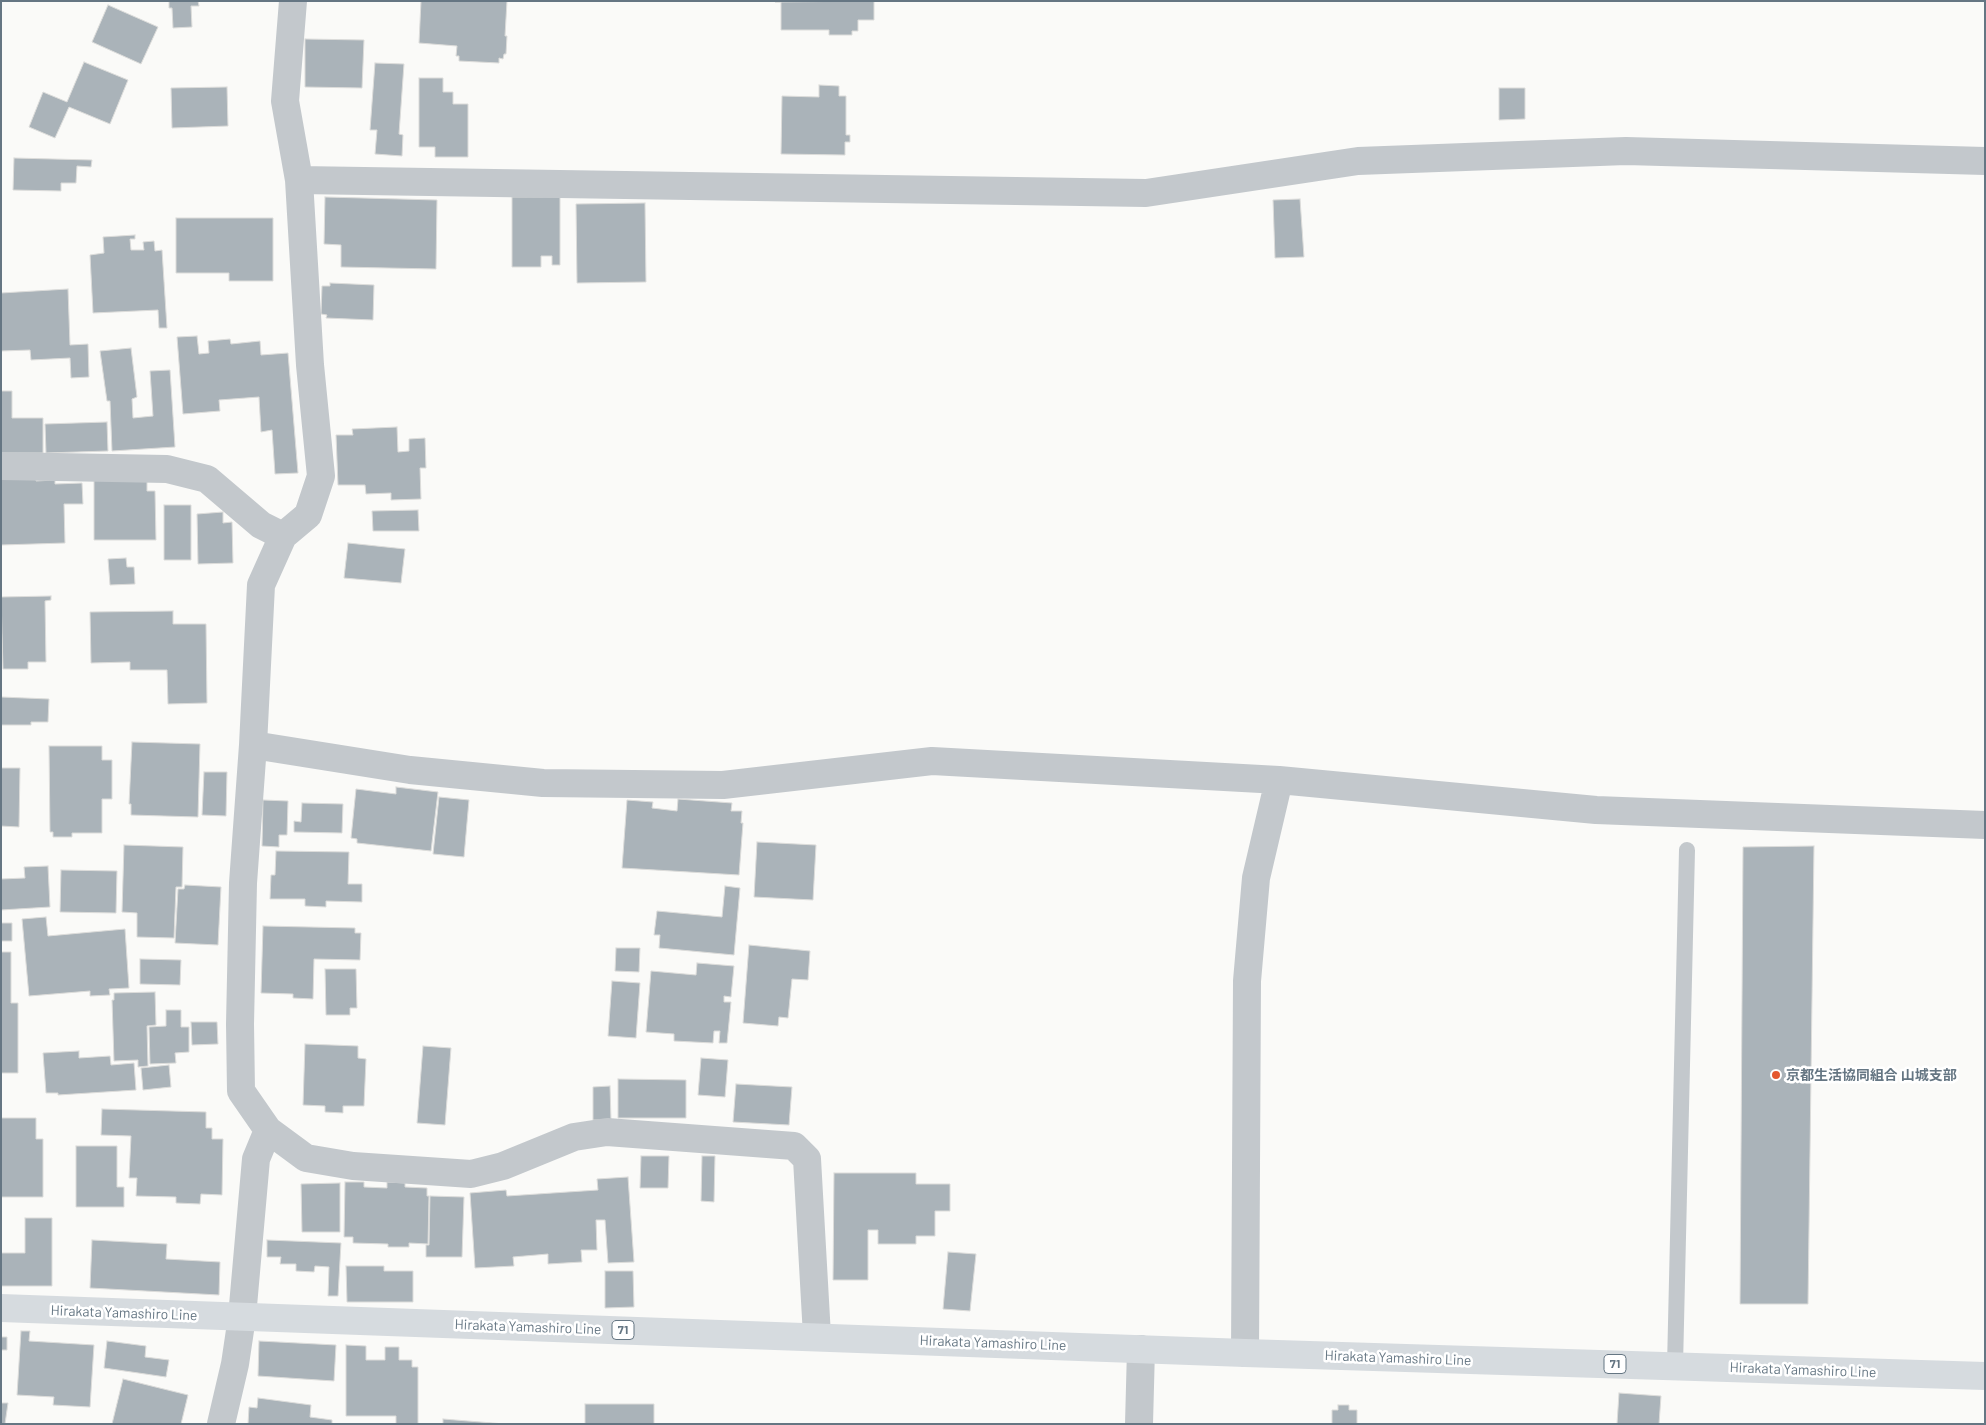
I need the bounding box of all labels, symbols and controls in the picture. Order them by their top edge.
place label: 京都生活協同組合 山城支部 [1786,1067,1957,1083]
marker: 京都生活協同組合 山城支部 [1770,1069,1782,1081]
street label: Hirakata Yamashiro Line [50,1302,198,1324]
street label: Hirakata Yamashiro Line [454,1316,602,1338]
road number: 71 [612,1320,634,1340]
street label: Hirakata Yamashiro Line [919,1332,1067,1354]
street label: Hirakata Yamashiro Line [1324,1347,1472,1369]
road number: 71 [1604,1355,1626,1374]
street label: Hirakata Yamashiro Line [1729,1359,1877,1381]

